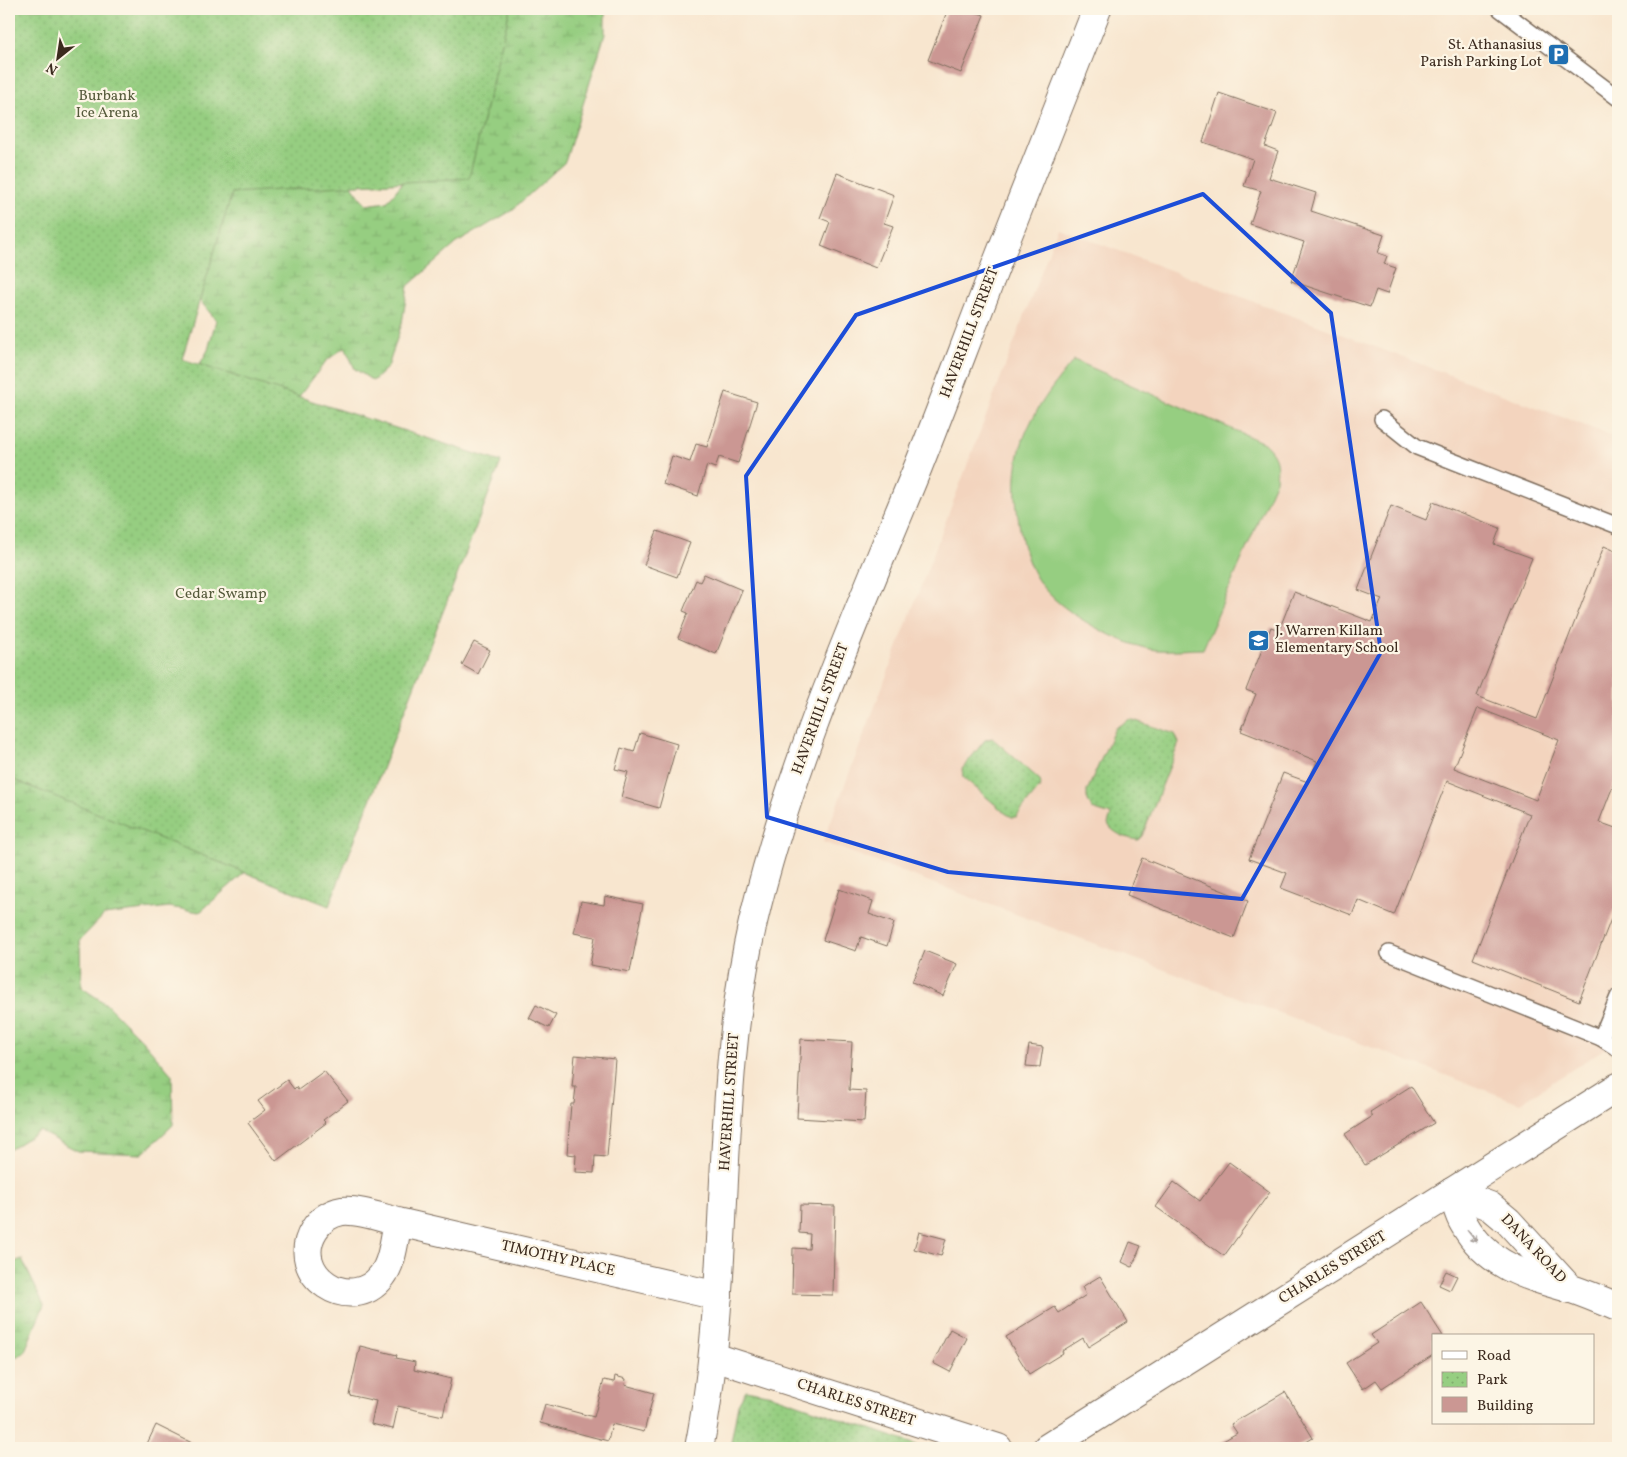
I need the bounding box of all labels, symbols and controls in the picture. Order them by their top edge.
north arrow [32,32,82,82]
place label: St. Athanasius Parish Parking Lot [1420,35,1542,73]
parking icon: St. Athanasius Parish Parking Lot [1546,42,1570,66]
text: N [43,57,61,79]
park label: Burbank Ice Arena [76,86,138,124]
street label: HAVERHILL STREET [935,264,1005,401]
park label: Cedar Swamp [175,584,267,605]
place label: J. Warren Killam Elementary School [1275,621,1398,659]
school or university icon: J. Warren Killam Elementary School [1247,628,1271,652]
street label: HAVERHILL STREET [787,640,855,778]
street label: HAVERHILL STREET [715,1032,745,1172]
street label: DANA ROAD [1495,1210,1571,1288]
street label: CHARLES STREET [1275,1226,1391,1310]
one-way arrow [1467,1229,1478,1242]
street label: TIMOTHY PLACE [499,1236,617,1282]
legend [1432,1334,1594,1424]
text: Road [1477,1346,1511,1367]
text: Park [1477,1370,1508,1391]
street label: CHARLES STREET [794,1374,918,1432]
text: Building [1477,1396,1534,1417]

